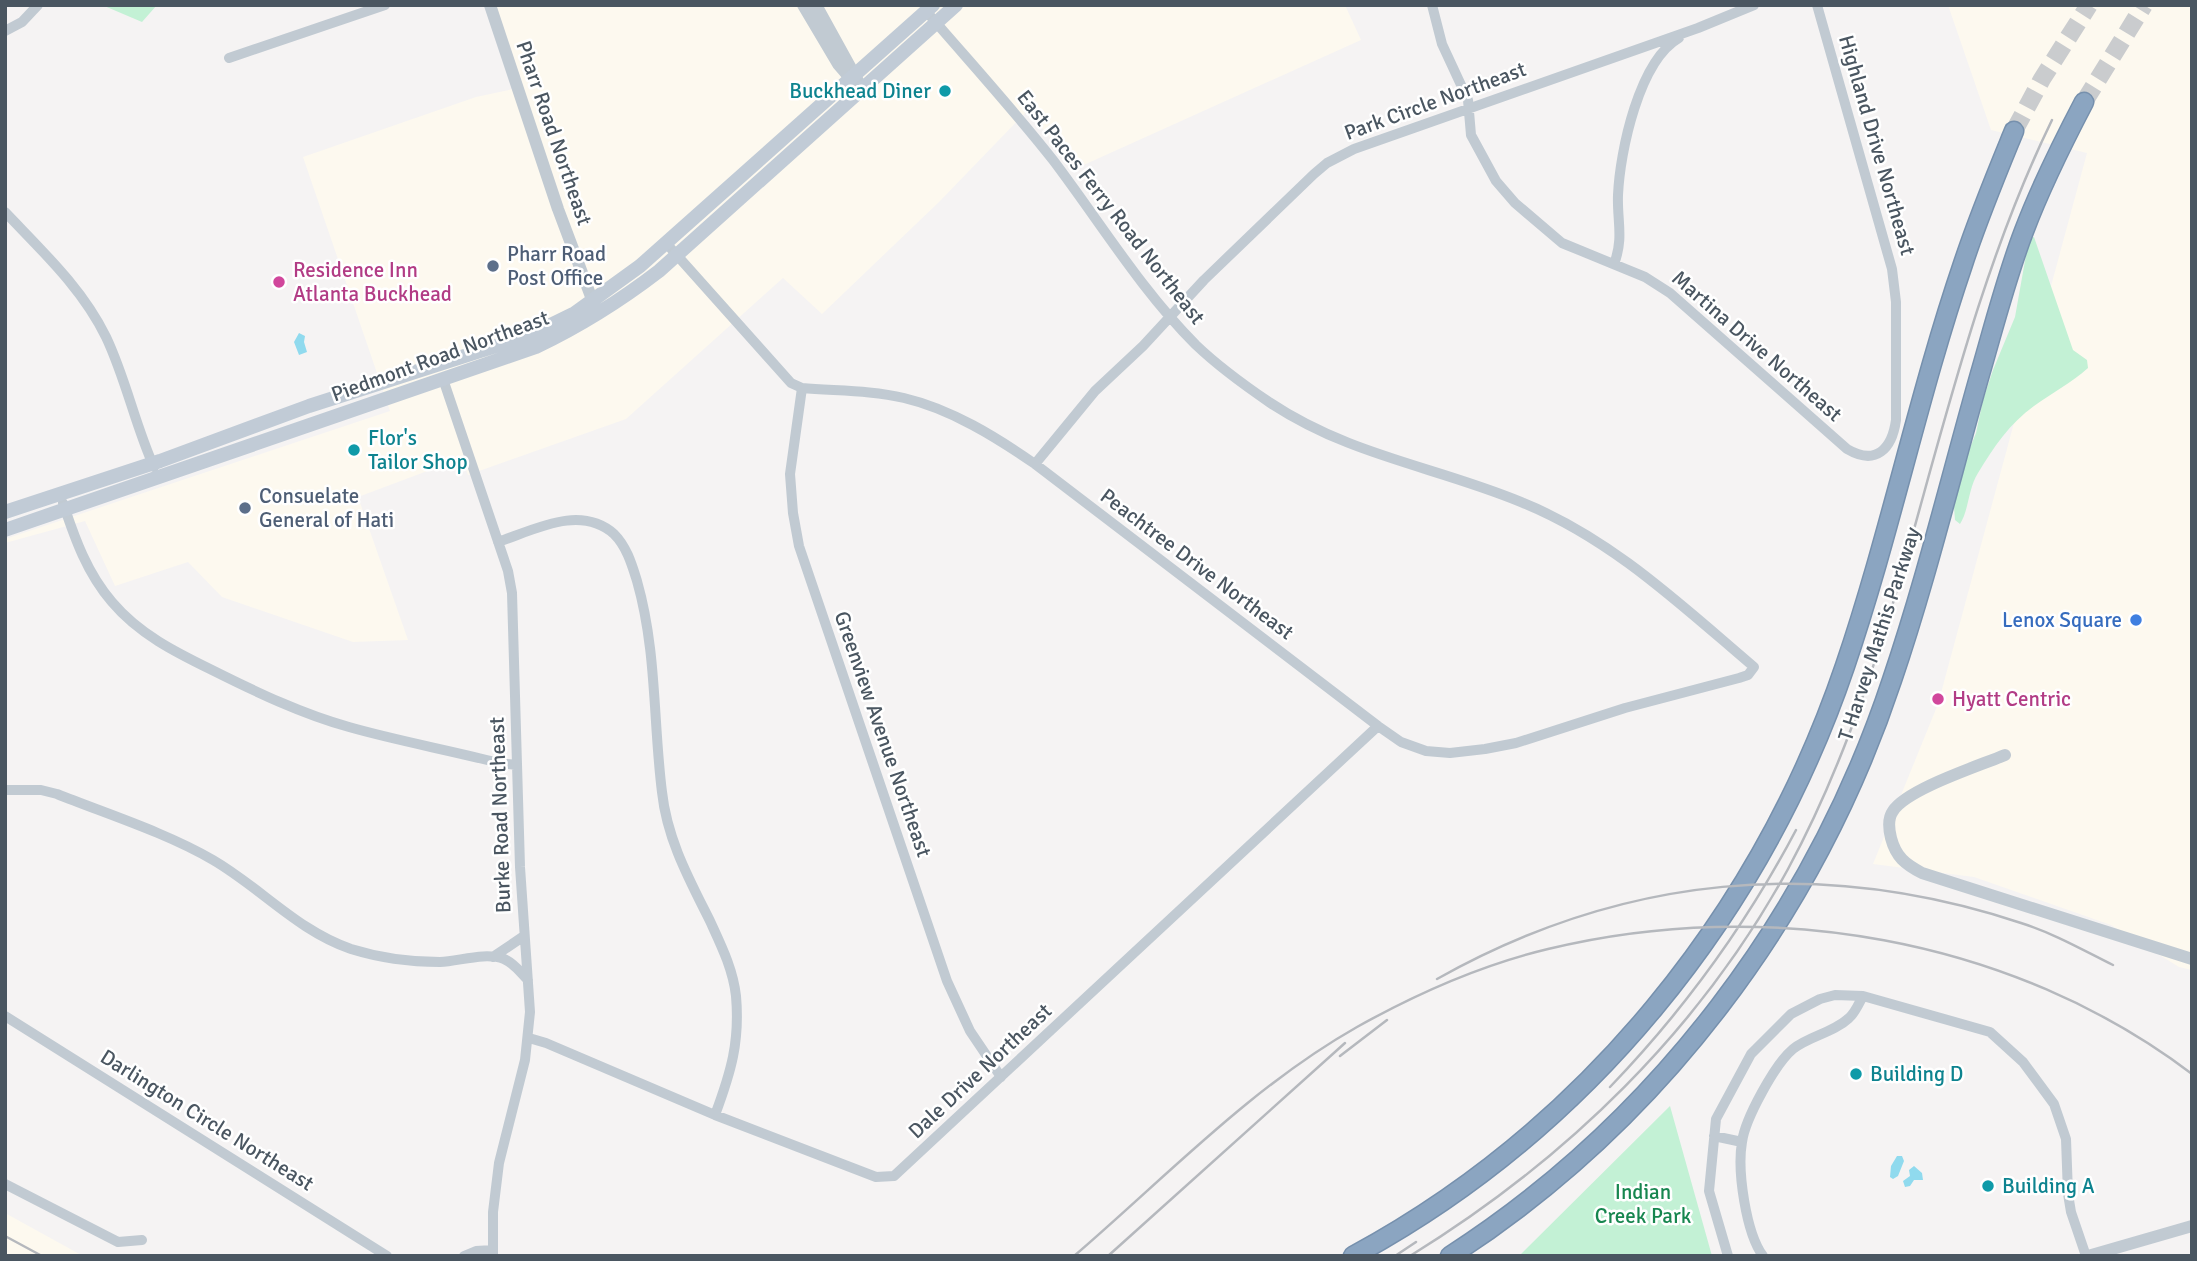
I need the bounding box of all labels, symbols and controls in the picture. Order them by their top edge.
street label: Highland Drive Northeast [1833,32,1921,258]
street label: Pharr Road Northeast [510,37,598,229]
street label: Park Circle Northeast [1341,56,1529,146]
place label: Buckhead Diner [789,78,931,104]
marker: Buckhead Diner [937,83,953,99]
street label: East Paces Ferry Road Northeast [1011,85,1211,329]
place label: Pharr Road Post Office [507,241,606,291]
place label: Residence Inn Atlanta Buckhead [293,257,452,307]
marker: Pharr Road Post Office [485,258,501,274]
street label: Martina Drive Northeast [1667,265,1847,427]
marker: Residence Inn Atlanta Buckhead [271,274,287,290]
street label: Piedmont Road Northeast [328,304,552,408]
place label: Flor's Tailor Shop [368,425,468,475]
marker: Flor's Tailor Shop [346,442,362,458]
place label: Consuelate General of Hati [259,483,394,533]
street label: Peachtree Drive Northeast [1095,483,1299,645]
marker: Consuelate General of Hati [237,500,253,516]
street label: T Harvey Mathis Parkway [1832,524,1926,744]
place label: Lenox Square [2002,607,2122,633]
street label: Greenview Avenue Northeast [829,608,937,860]
marker: Lenox Square [2128,612,2144,628]
place label: Hyatt Centric [1952,686,2071,712]
marker: Hyatt Centric [1930,691,1946,707]
street label: Burke Road Northeast [484,716,516,914]
street label: Dale Drive Northeast [903,998,1057,1144]
street label: Darlington Circle Northeast [95,1044,319,1196]
place label: Building D [1870,1061,1963,1087]
marker: Building D [1848,1066,1864,1082]
place label: Building A [2002,1173,2095,1199]
marker: Building A [1980,1178,1996,1194]
park label: Indian Creek Park [1595,1179,1692,1229]

